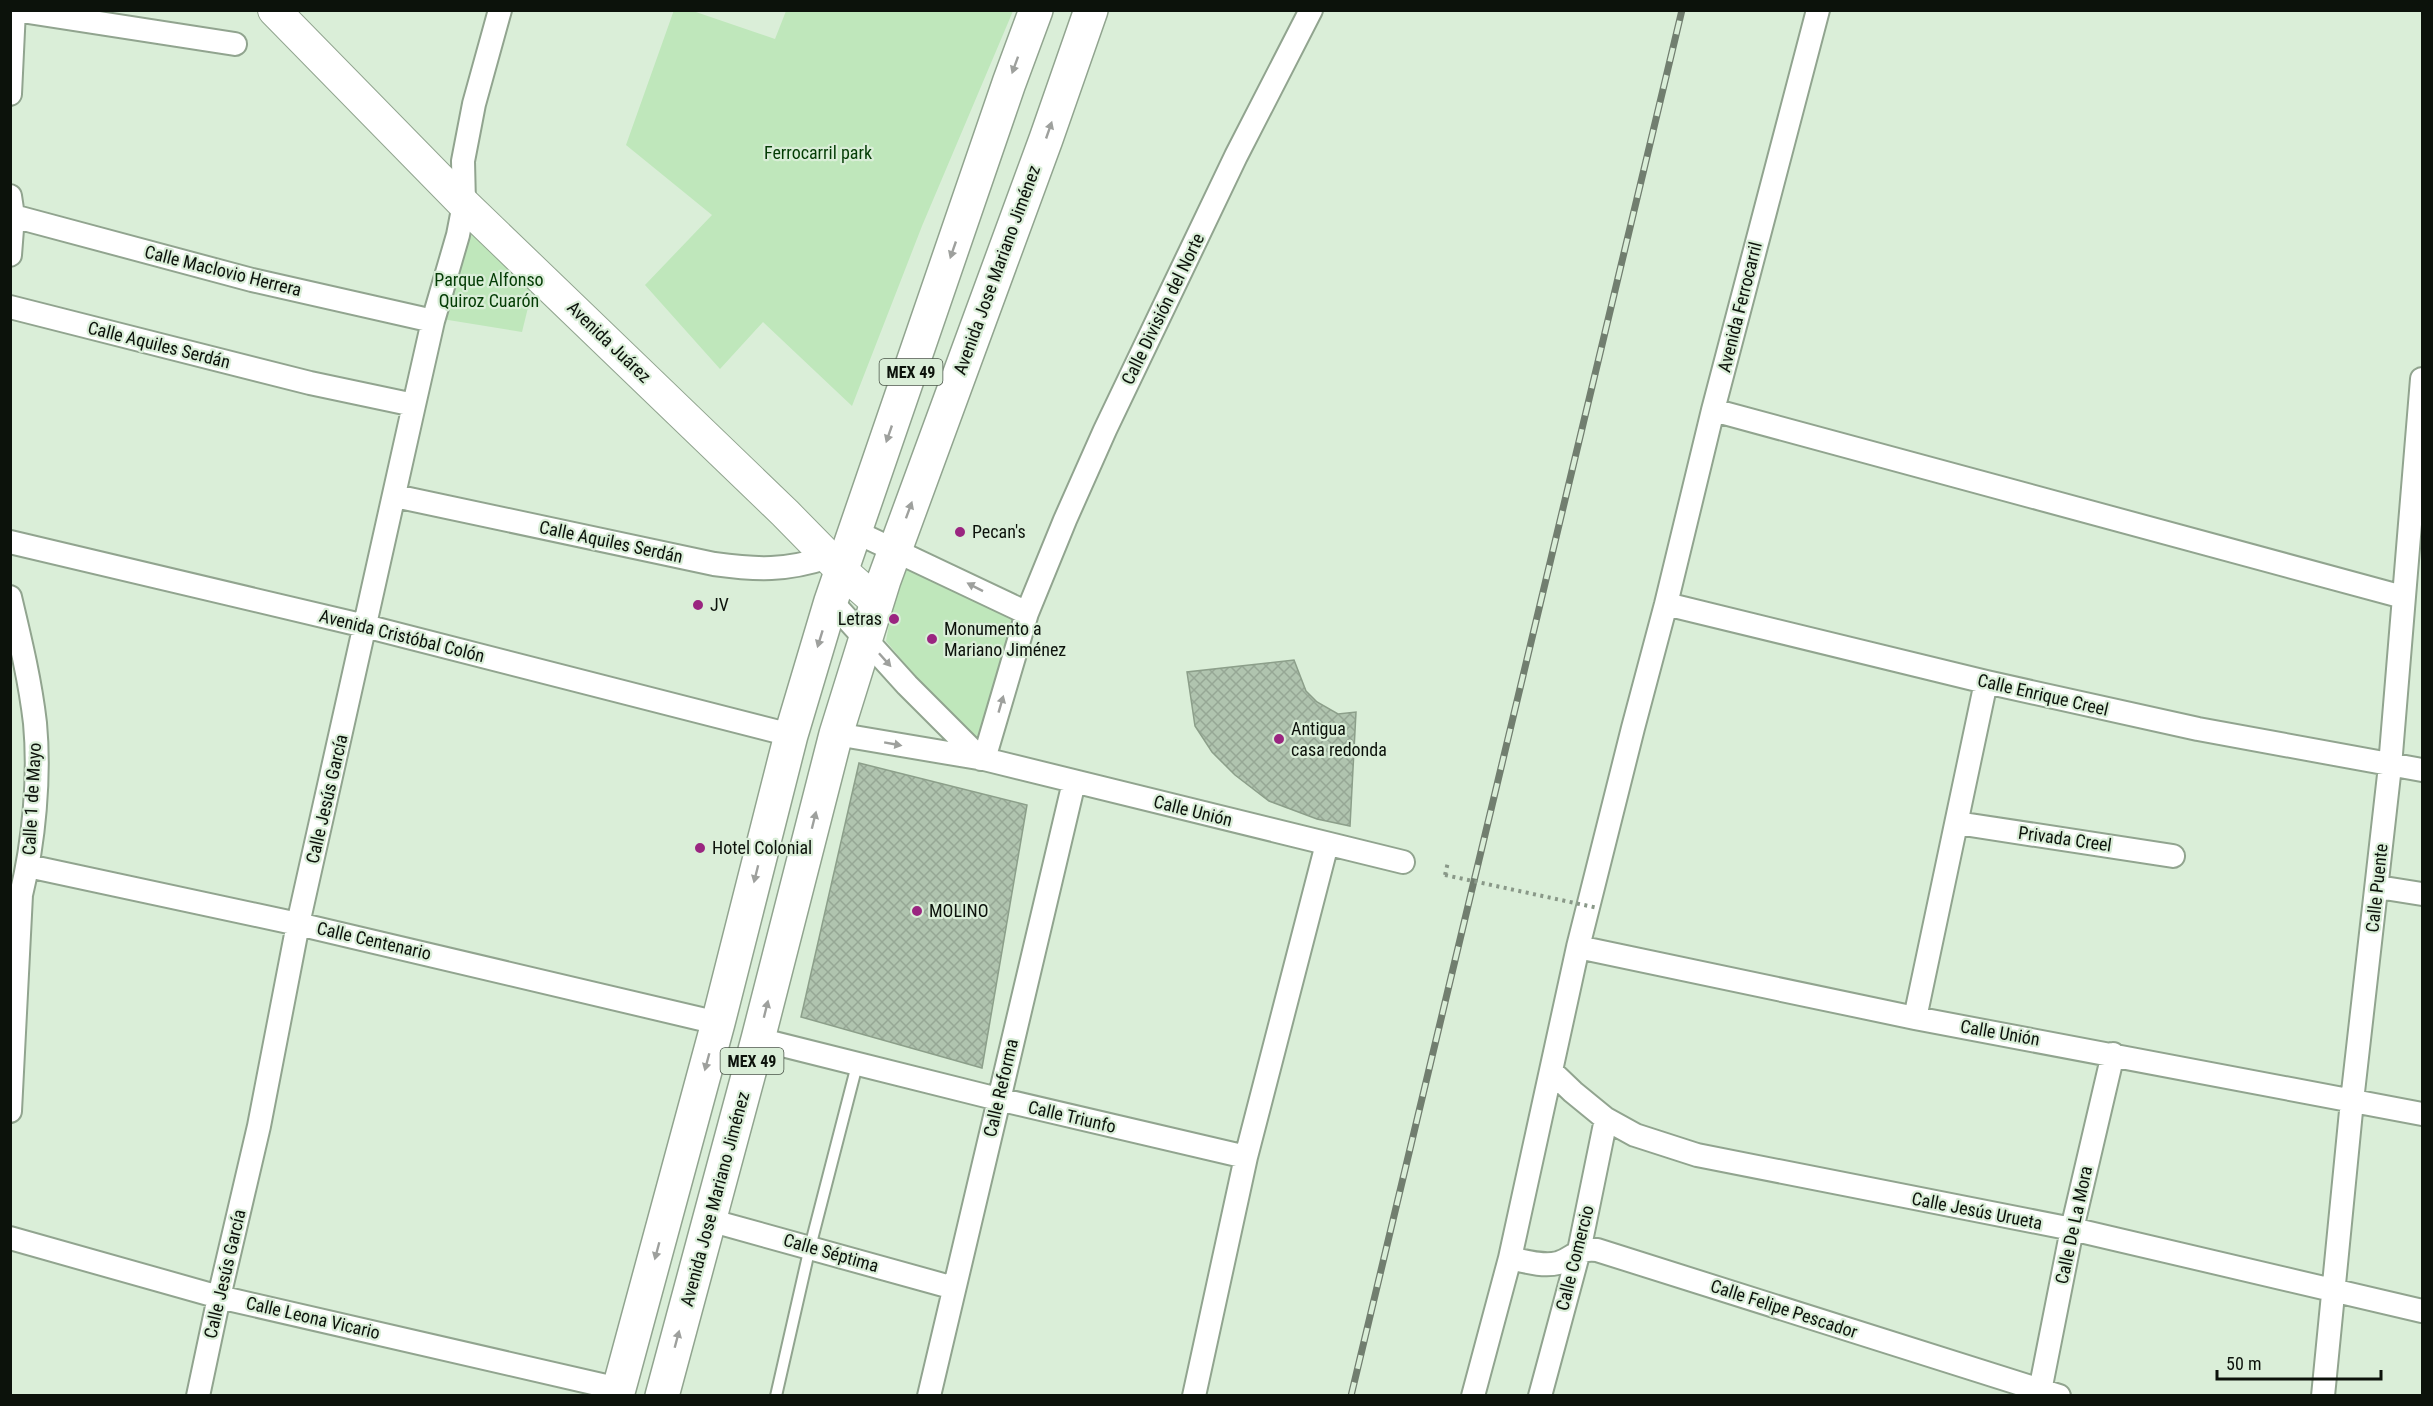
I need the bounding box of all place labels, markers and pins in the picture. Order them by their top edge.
place label: Pecan's [972,521,1026,542]
marker: Pecan's [953,525,967,539]
place label: JV [710,594,729,615]
marker: JV [691,598,705,612]
place label: Letras [838,608,882,629]
marker: Letras [887,612,901,626]
place label: Monumento a Mariano Jiménez [944,618,1066,660]
marker: Monumento a Mariano Jiménez [925,632,939,646]
place label: Antigua casa redonda [1291,718,1387,760]
marker: Antigua casa redonda [1272,732,1286,746]
place label: Hotel Colonial [712,837,812,858]
marker: Hotel Colonial [693,841,707,855]
place label: MOLINO [929,900,988,921]
marker: MOLINO [910,904,924,918]

